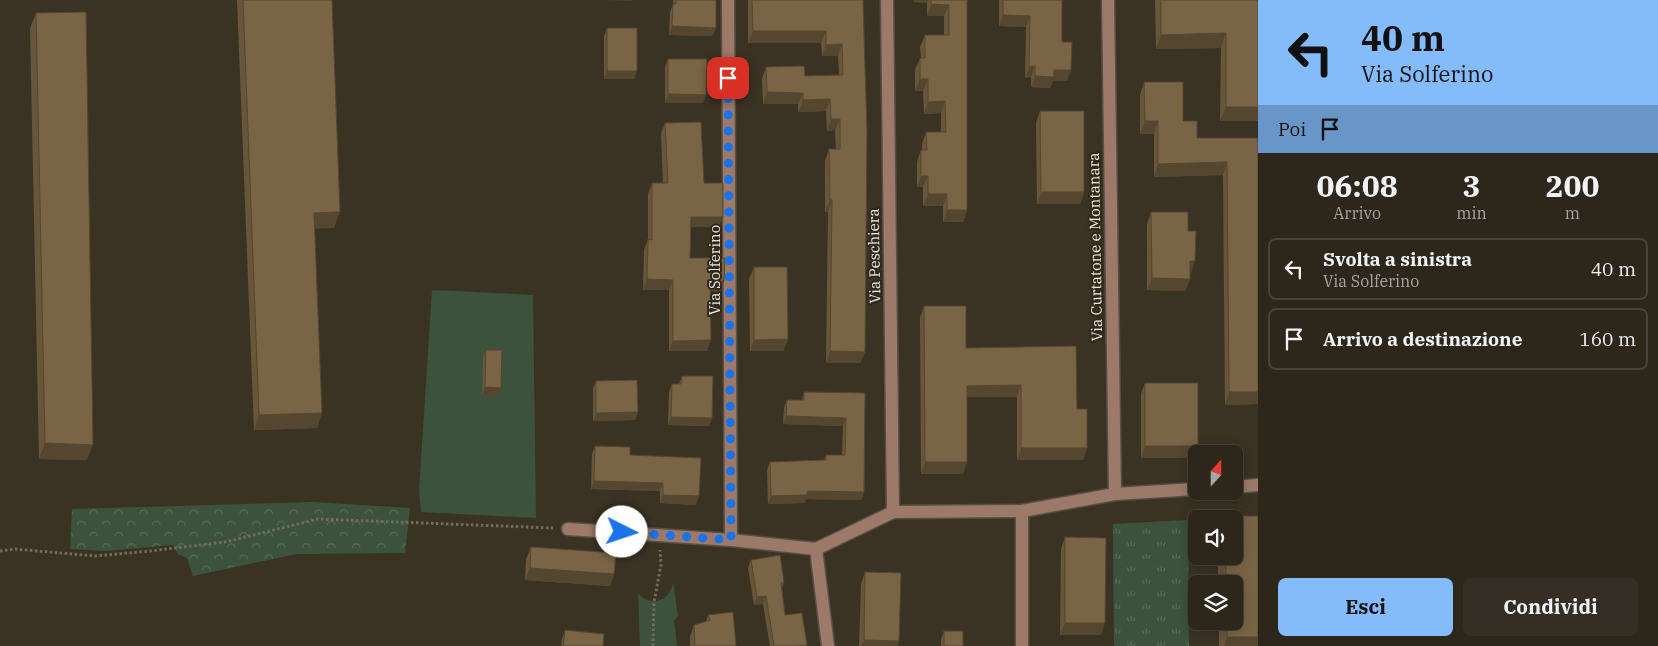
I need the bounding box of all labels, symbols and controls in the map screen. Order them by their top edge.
text: 40 m [1361,15,1445,61]
icon: left [1278,20,1343,85]
pin [707,57,749,99]
text: Via Solferino [1361,59,1494,88]
icon: arrive [714,64,742,92]
icon: arrive [1316,115,1344,143]
text: Poi [1278,117,1306,141]
street label: Via Curtatone e Montanara [1084,152,1106,342]
text: 06:08 [1317,166,1398,205]
text: 3 [1463,166,1481,205]
text: 200 [1545,166,1599,205]
text: Arrivo [1333,203,1381,223]
text: min [1456,203,1487,223]
text: m [1565,203,1580,223]
street label: Via Peschiera [864,208,884,304]
street label: Via Solferino [705,225,724,315]
text: Svolta a sinistra [1323,247,1472,271]
icon: left [1280,255,1308,283]
text: 40 m [1591,257,1636,281]
text: Via Solferino [1323,271,1419,291]
icon: arrive [1280,325,1308,353]
text: Arrivo a destinazione [1323,327,1522,351]
text: 160 m [1579,327,1636,351]
north arrow [1188,445,1242,500]
map controls [1188,445,1243,630]
position arrow [595,505,647,557]
button: sound [1188,510,1243,565]
button: layers [1188,575,1243,630]
button: Esci [1278,578,1453,636]
button: Condividi [1463,578,1638,636]

